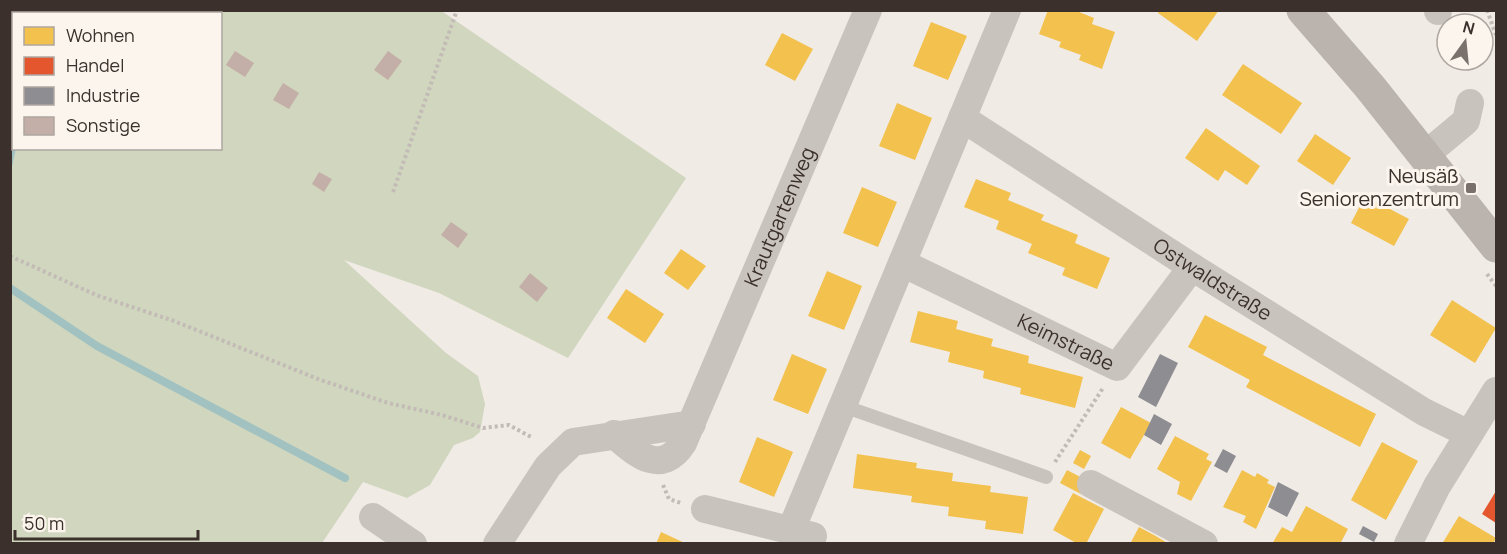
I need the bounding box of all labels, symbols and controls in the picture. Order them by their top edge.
legend [12,12,222,150]
north arrow [1435,12,1495,72]
text: N [1460,15,1477,40]
text: Wohnen [66,23,135,47]
text: Handel [66,53,124,77]
text: Industrie [66,83,140,107]
text: Sonstige [66,113,140,137]
street label: Krautgartenweg [737,143,821,291]
place label: Neusäß Seniorenzentrum [1300,162,1459,212]
marker: Neusäß Seniorenzentrum [1464,181,1478,195]
street label: Ostwaldstraße [1148,231,1277,327]
street label: Keimstraße [1013,307,1119,377]
scale bar [15,503,198,541]
text: 50 m [24,511,64,535]

